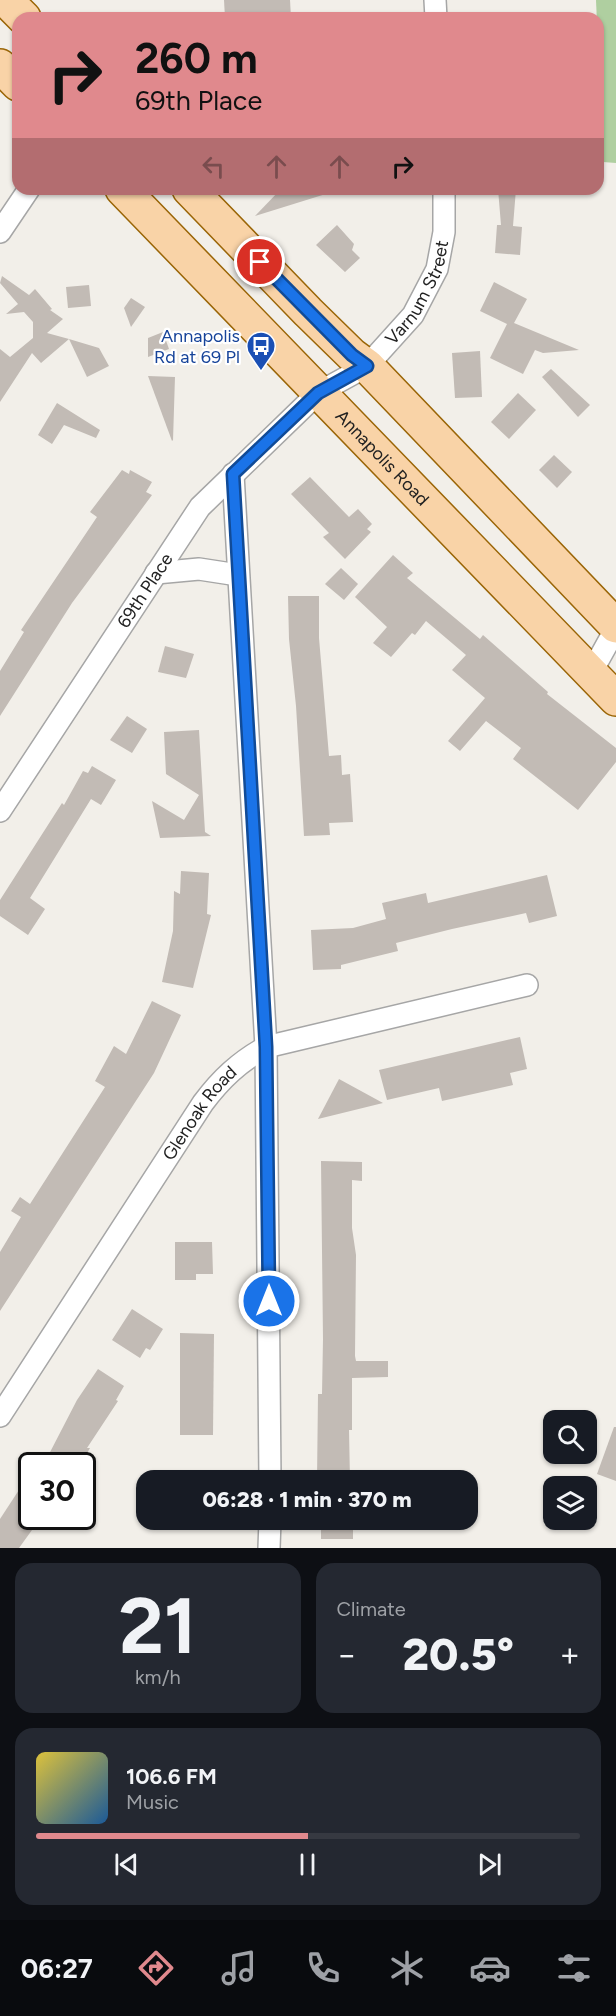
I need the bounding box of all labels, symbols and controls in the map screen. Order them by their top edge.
text: 260 m [135,33,258,84]
icon: right [36,36,114,114]
text: 69th Place [135,84,262,117]
icon: left [197,150,230,183]
icon: ahead [260,150,293,183]
icon: ahead [323,150,356,183]
icon: right [386,150,419,183]
pin [234,236,285,287]
street label: Varnum Street [381,238,453,349]
icon: arrive [243,245,276,278]
place label: Annapolis Rd at 69 Pl [154,325,240,368]
bus stop icon: Annapolis Rd at 69 Pl [245,330,277,372]
street label: Annapolis Road [331,405,434,510]
street label: 69th Place [113,549,178,632]
street label: Glenoak Road [158,1061,241,1164]
position arrow [237,1269,301,1333]
map controls [543,1410,597,1530]
button: search [543,1410,597,1464]
speed limit sign: 30 [18,1452,96,1530]
button: layers [543,1476,597,1530]
text: 06:28 · 1 min · 370 m [202,1486,412,1513]
text: 21 [119,1579,197,1673]
text: Climate [337,1597,406,1621]
text: 20.5° [403,1627,514,1681]
text: − [337,1635,357,1674]
text: + [559,1635,580,1674]
text: km/h [135,1665,181,1689]
text: 106.6 FM [126,1763,217,1790]
text: Music [126,1790,179,1814]
icon: previous [110,1848,143,1881]
icon: pause [291,1848,324,1881]
icon: next [473,1848,506,1881]
icon: directions [135,1947,177,1989]
icon: music [218,1947,260,1989]
icon: phone [302,1947,344,1989]
icon: climate [386,1947,428,1989]
icon: car [469,1947,511,1989]
icon: filters [553,1947,595,1989]
text: 06:27 [21,1952,93,1985]

